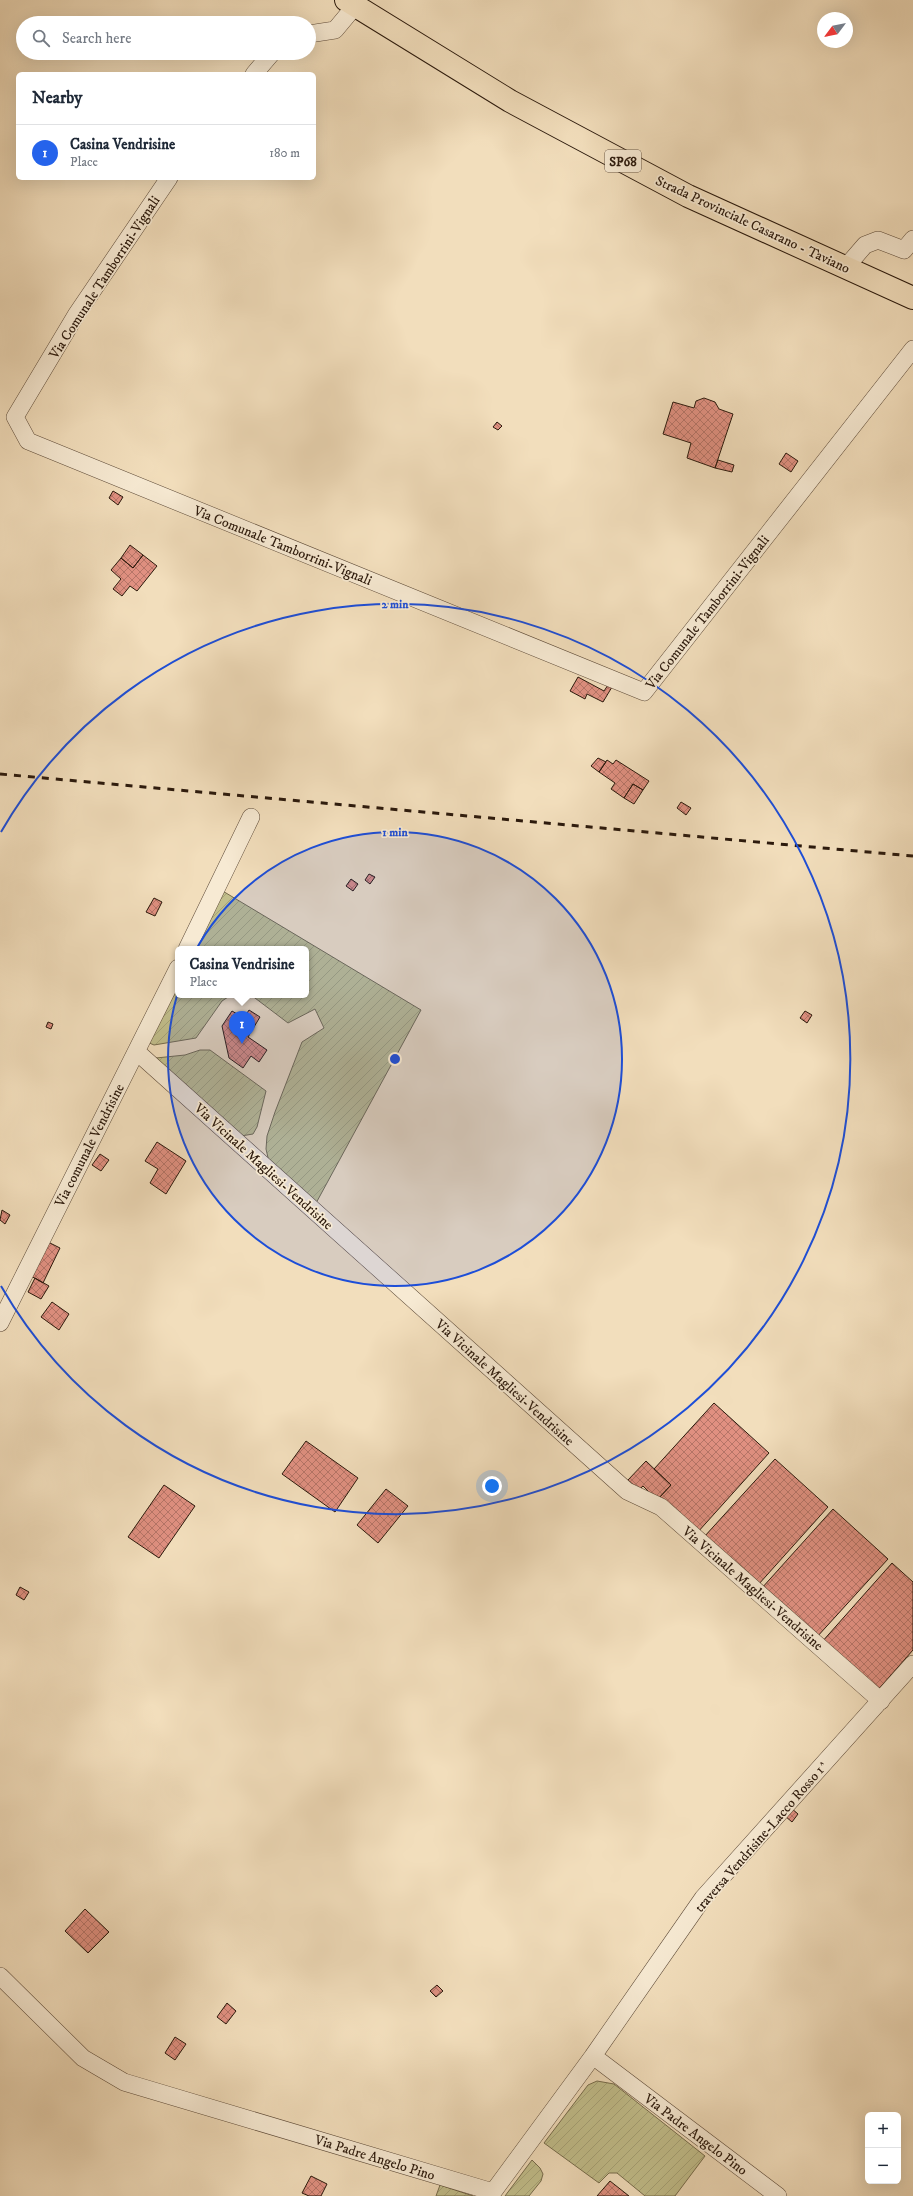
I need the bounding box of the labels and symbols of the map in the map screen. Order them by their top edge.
north arrow [817,12,853,48]
road number: SP68 [605,150,641,172]
street label: Strada Provinciale Casarano - Taviano [652,172,853,278]
street label: Via Comunale Tamborrini-Vignali [45,192,165,363]
street label: Via Comunale Tamborrini-Vignali [190,501,375,590]
street label: Via Comunale Tamborrini-Vignali [641,532,774,694]
text: 2 min [382,597,409,612]
text: 1 min [382,825,408,840]
pin: 1 [229,1011,255,1044]
centre of rings [388,1052,402,1066]
street label: Via comunale Vendrisine [51,1081,129,1211]
street label: Via Vicinale Magliesi-Vendrisine [189,1099,337,1234]
street label: Via Vicinale Magliesi-Vendrisine [430,1315,578,1450]
your location [482,1476,502,1496]
street label: Via Vicinale Magliesi-Vendrisine [677,1522,827,1655]
street label: traversa Vendrisine-Lacco Rosso 1^ [691,1757,833,1916]
street label: Via Padre Angelo Pino [639,2089,751,2180]
street label: Via Padre Angelo Pino [311,2131,437,2185]

